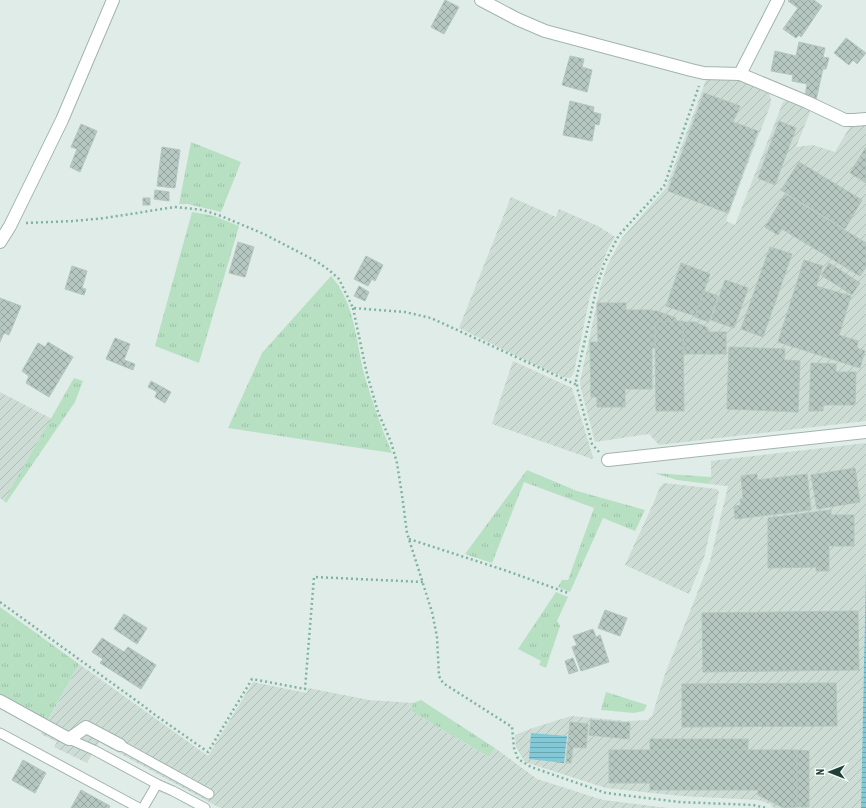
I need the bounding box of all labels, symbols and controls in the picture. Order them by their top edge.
north arrow [810,752,850,792]
text: N [813,769,827,775]

